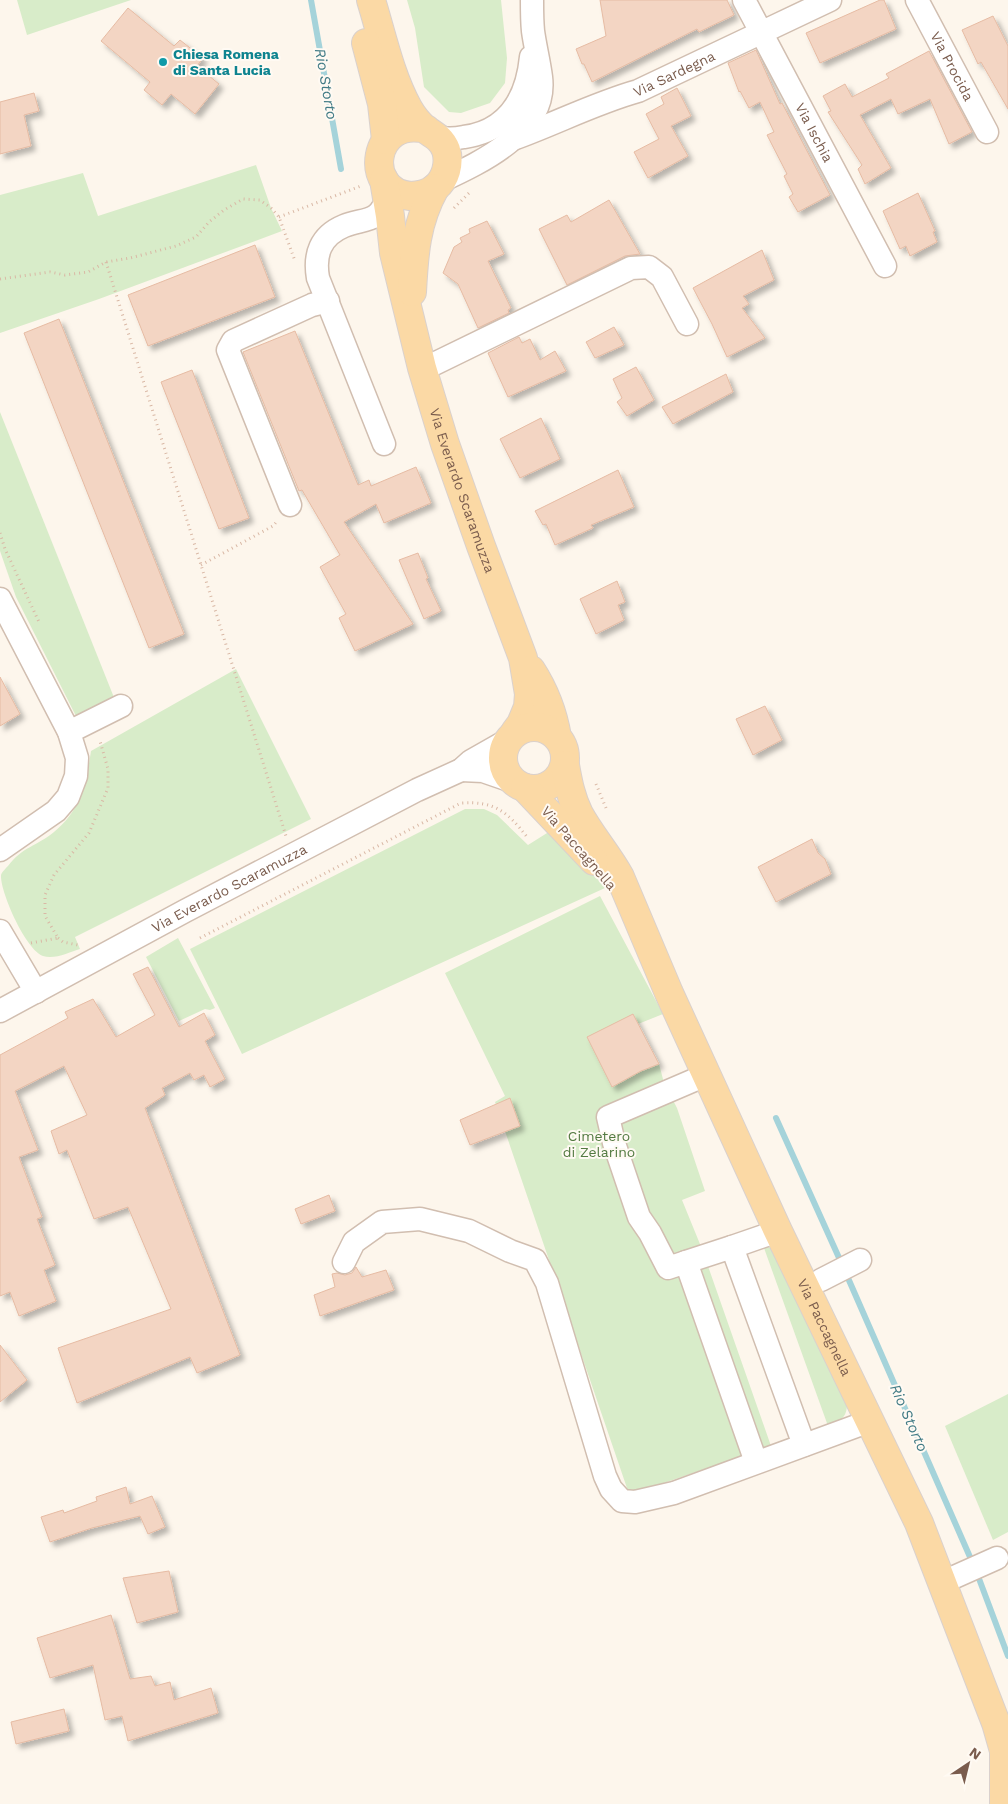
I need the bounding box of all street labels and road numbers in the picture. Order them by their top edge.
street label: Via Procida [927,29,977,104]
street label: Via Sardegna [631,48,718,100]
street label: Via Ischia [792,100,837,165]
street label: Via Everardo Scaramuzza [427,406,498,575]
street label: Via Paccagnella [538,803,620,893]
street label: Via Everardo Scaramuzza [149,841,310,936]
street label: Via Paccagnella [794,1276,855,1379]

